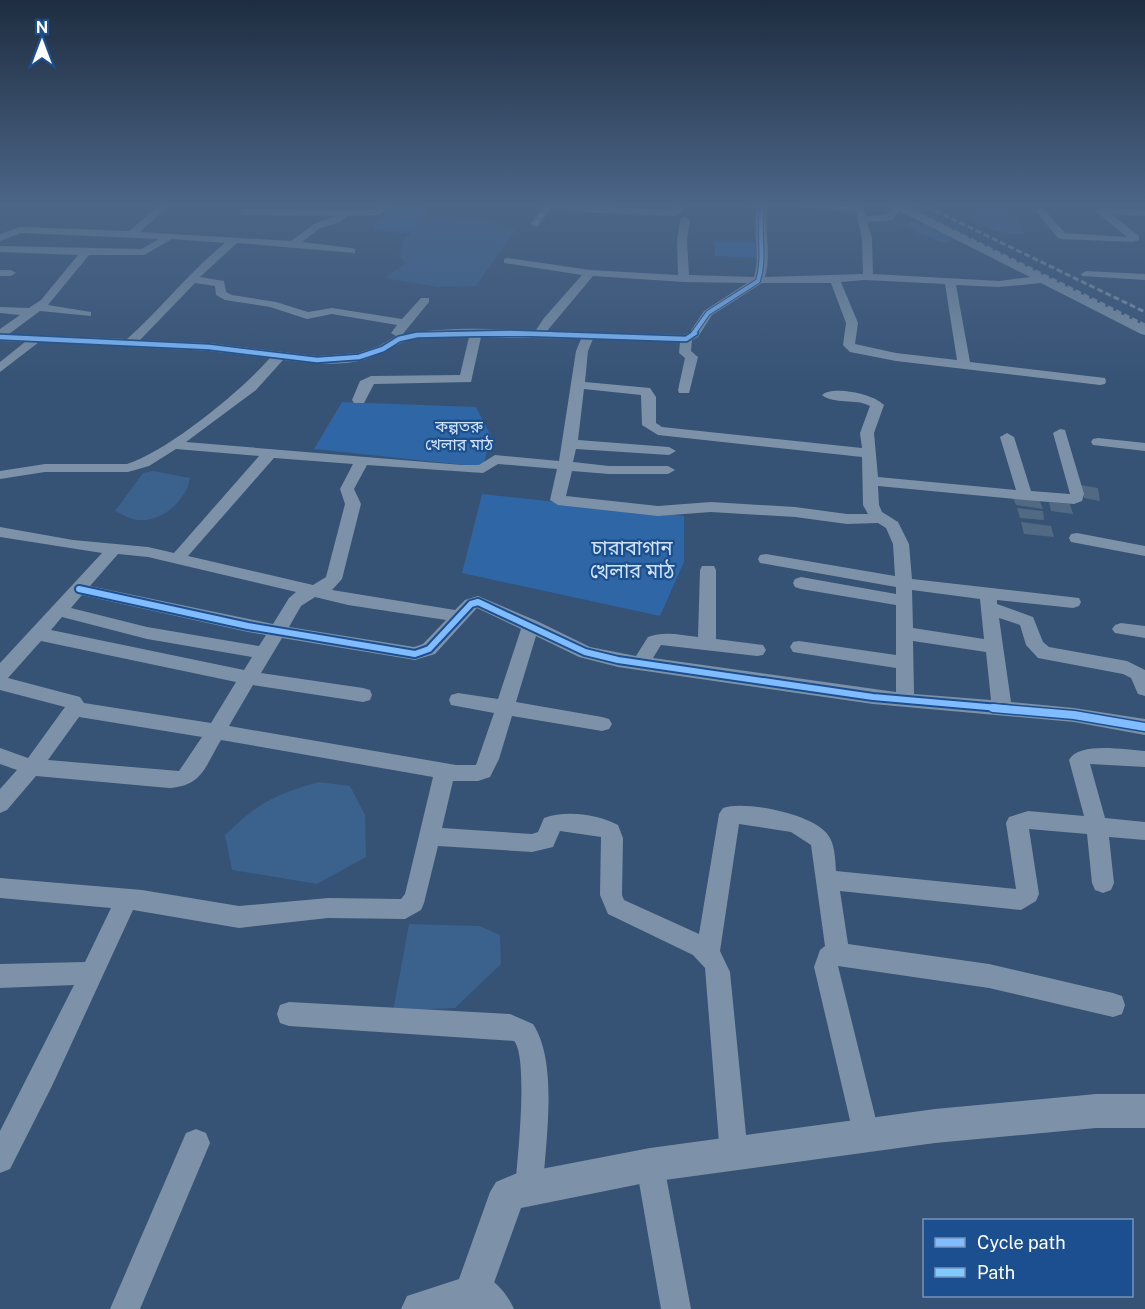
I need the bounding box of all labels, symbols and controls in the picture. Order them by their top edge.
north arrow [12,12,72,72]
text: N [36,18,48,37]
park label: কল্পতরু খেলার মাঠ [425,417,493,454]
park label: চারাবাগান খেলার মাঠ [590,536,676,583]
legend [923,1219,1133,1297]
text: Cycle path [977,1232,1066,1253]
text: Path [977,1262,1015,1283]

